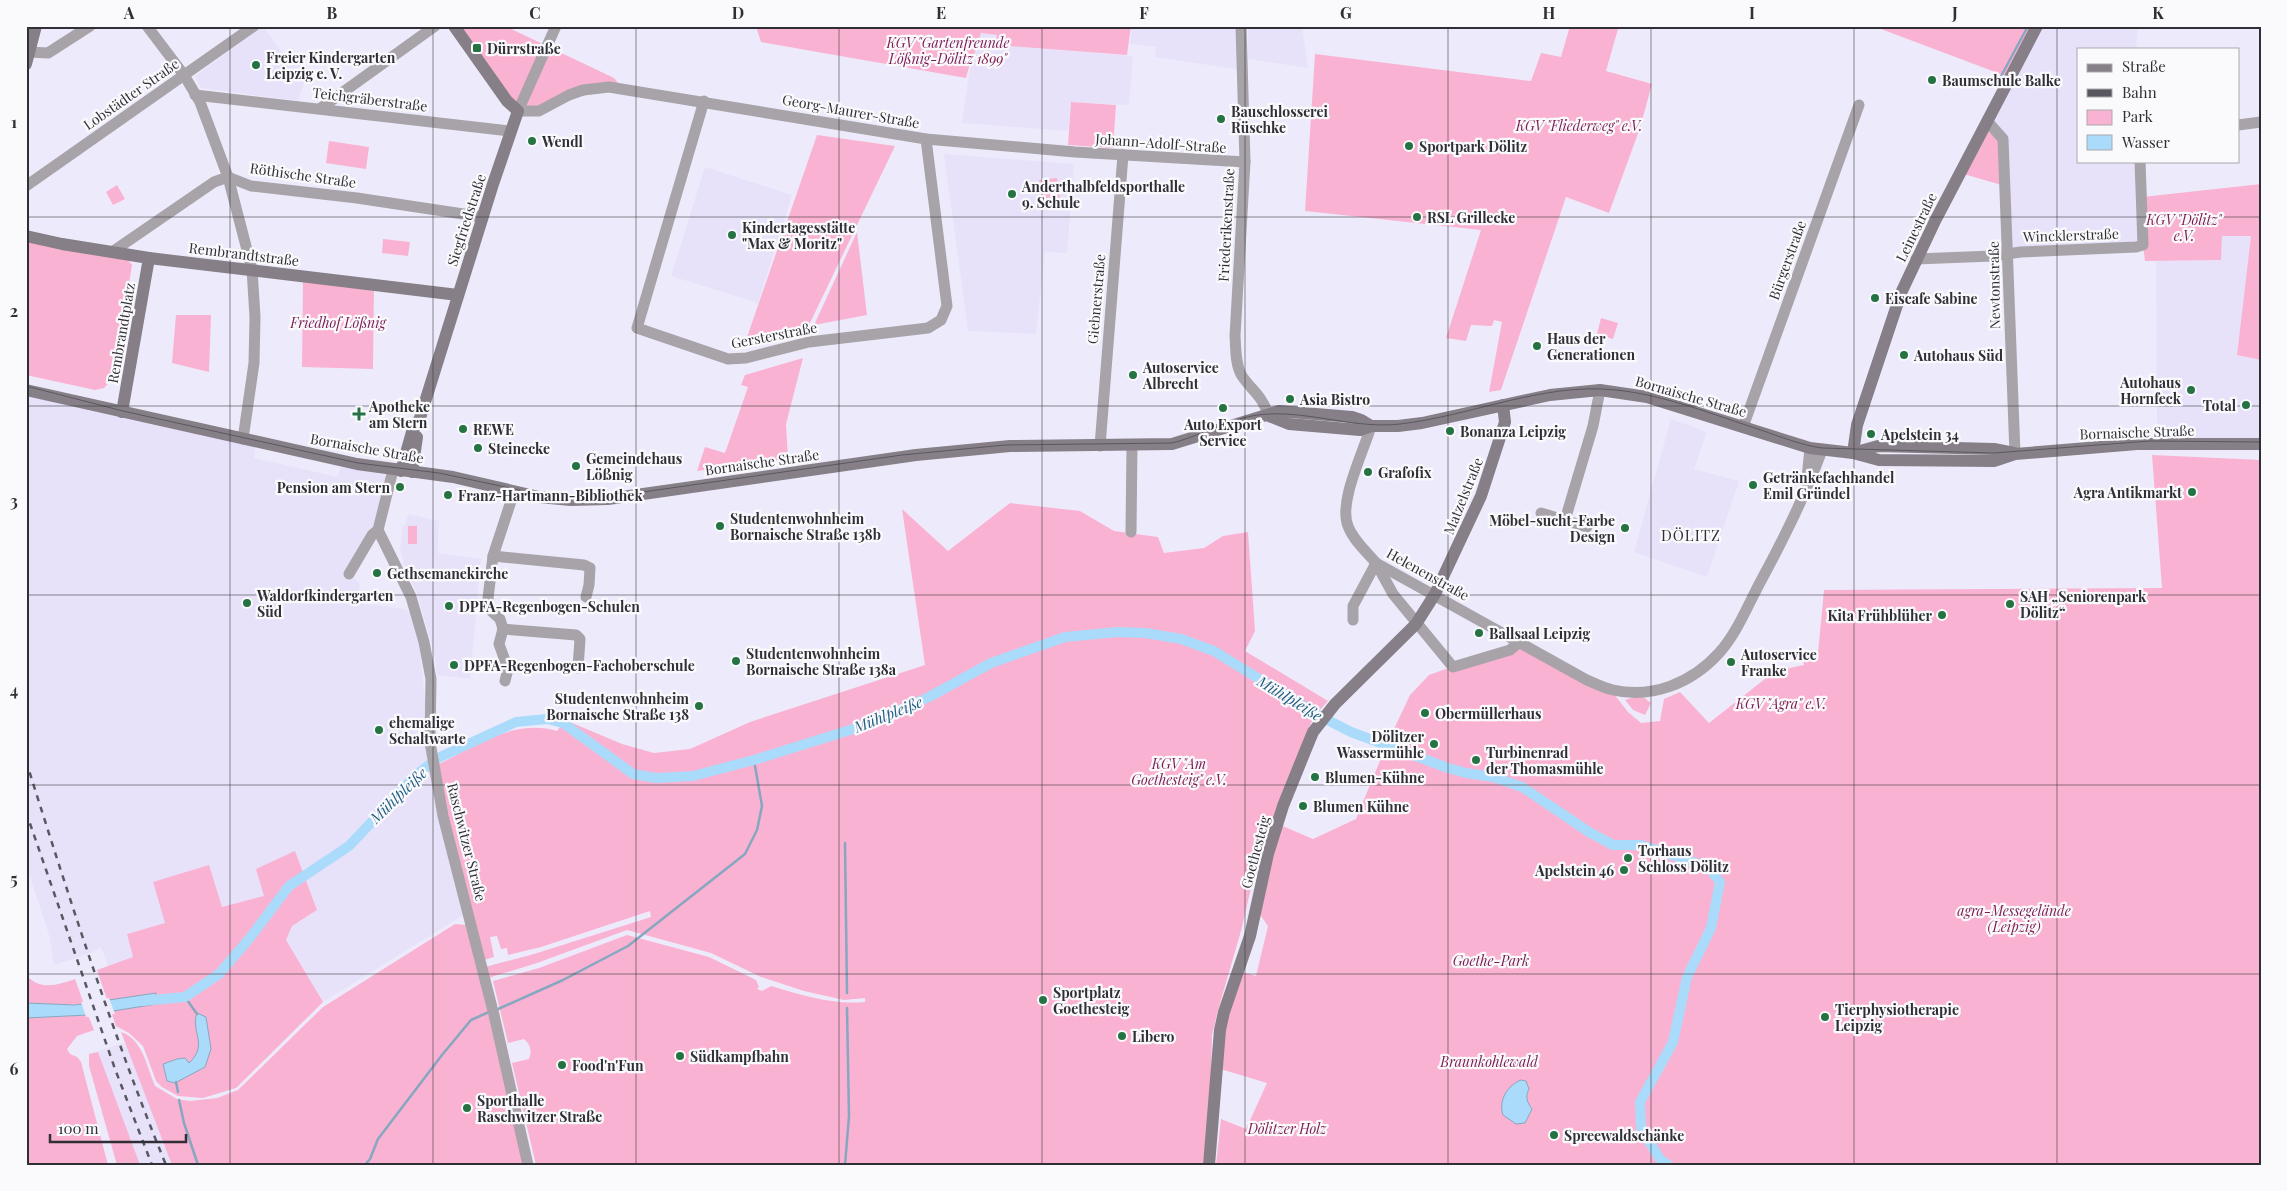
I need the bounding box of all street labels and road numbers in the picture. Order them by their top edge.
street label: Lobstädter Straße [79,54,183,134]
street label: Teichgräberstraße [311,83,429,115]
street label: Georg-Maurer-Straße [781,90,921,132]
street label: Johann-Adolf-Straße [1094,129,1227,157]
street label: Röthische Straße [249,158,357,192]
street label: Friederikenstraße [1214,168,1238,282]
street label: Siegfriedstraße [442,171,490,269]
street label: Leinestraße [1891,189,1941,265]
street label: Bürgerstraße [1764,218,1810,302]
street label: Wincklerstraße [2022,224,2119,246]
street label: Rembrandtstraße [188,238,300,270]
street label: Newtonstraße [1984,241,2004,329]
street label: Giebnerstraße [1083,253,1109,345]
street label: Rembrandtplatz [103,281,139,385]
street label: Gersterstraße [729,317,819,353]
street label: Bornaische Straße [1633,371,1749,421]
street label: Bornaische Straße [2079,421,2195,443]
street label: Bornaische Straße [309,429,425,467]
street label: Bornaische Straße [704,445,820,479]
street label: Matzelstraße [1439,455,1487,537]
street label: Helenenstraße [1383,543,1473,605]
street label: Raschwitzer Straße [443,781,491,903]
street label: Goethesteig [1236,813,1274,891]

